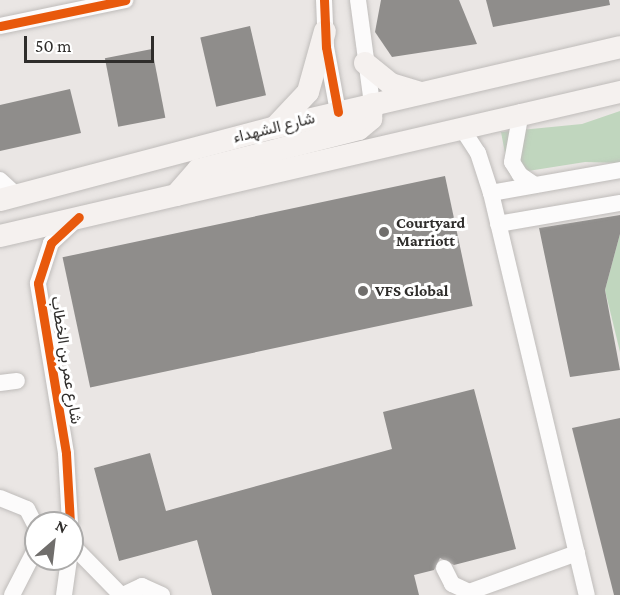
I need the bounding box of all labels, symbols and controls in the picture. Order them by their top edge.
scale bar [27,24,158,62]
text: 50 m [35,36,72,56]
street label: شارع الشهداء [231,109,317,147]
place label: Courtyard Marriott [396,213,465,251]
marker: Courtyard Marriott [377,225,391,239]
place label: VFS Global [375,281,449,301]
marker: VFS Global [356,284,370,298]
street label: شارع عمر بن الخطاب [46,295,86,425]
north arrow [24,511,84,571]
text: N [53,516,71,536]

